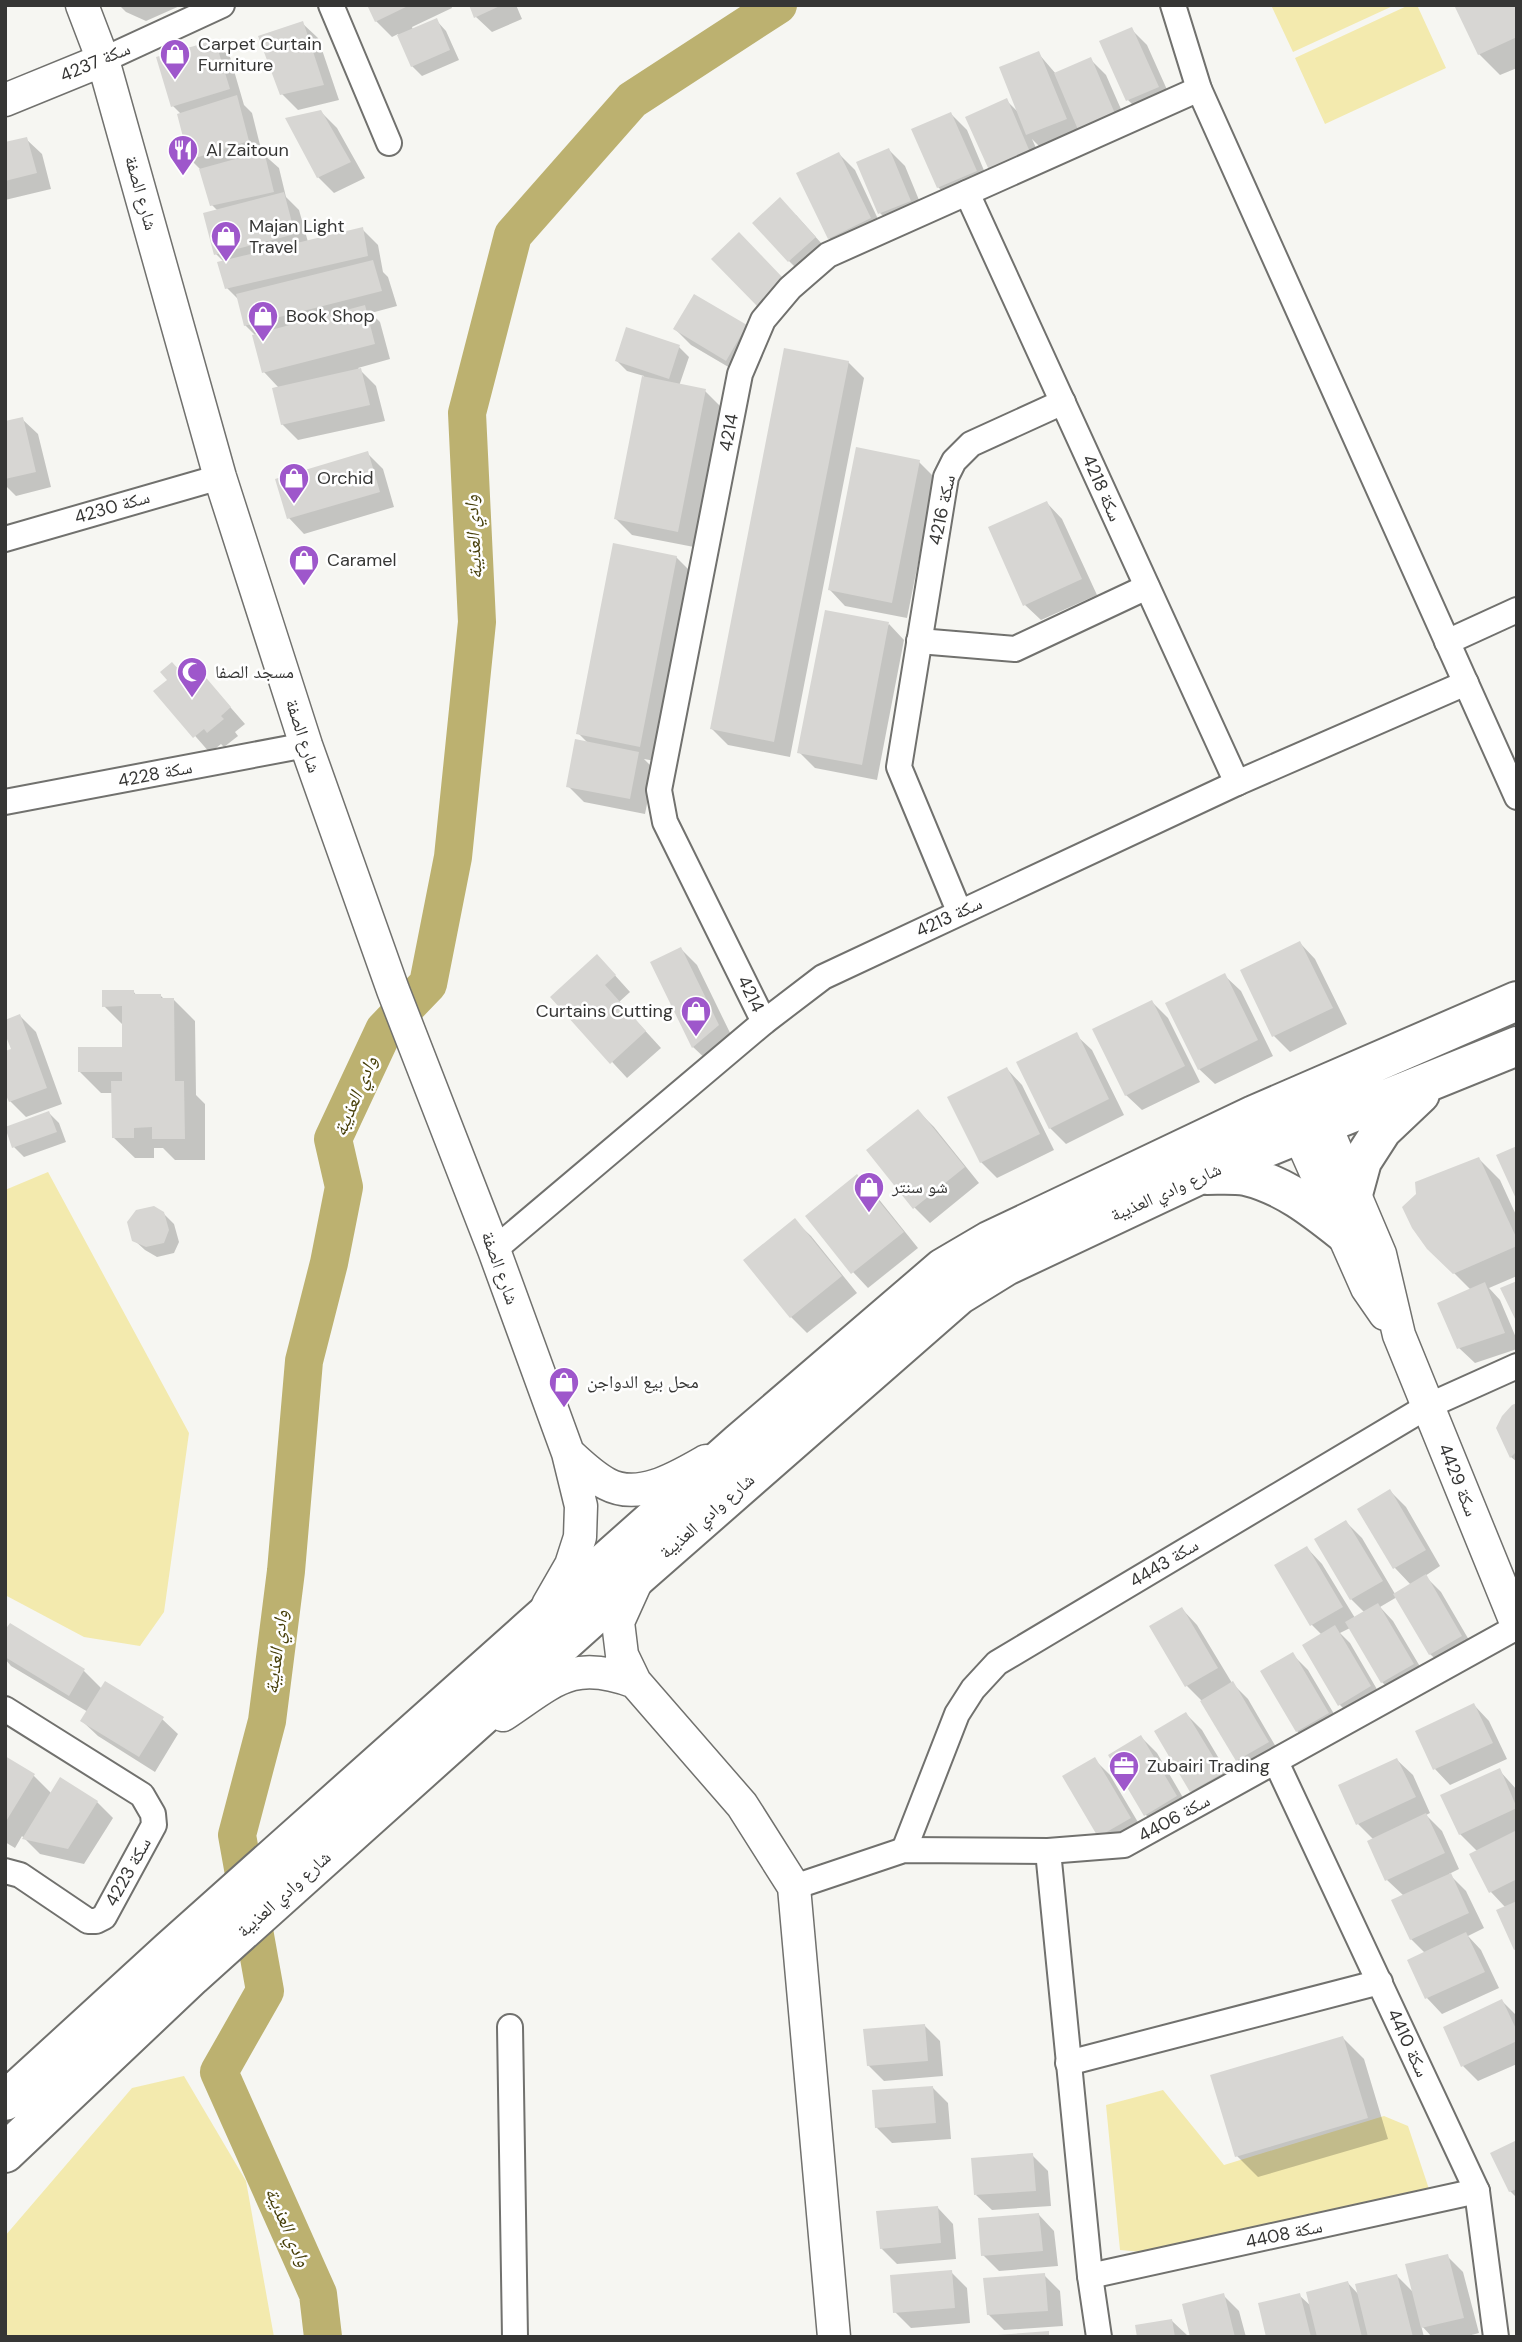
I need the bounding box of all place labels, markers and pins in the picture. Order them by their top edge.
place label: Carpet Curtain Furniture [198,32,322,77]
shop icon: Carpet Curtain Furniture [158,37,192,81]
restaurant icon: Al Zaitoun [166,133,200,177]
place label: Al Zaitoun [206,138,289,162]
place label: Majan Light Travel [249,214,344,259]
shop icon: Majan Light Travel [209,219,243,263]
shop icon: Book Shop [246,299,280,343]
place label: Book Shop [286,304,375,328]
shop icon: Orchid [277,461,311,505]
place label: Orchid [317,466,374,490]
shop icon: Caramel [287,543,321,587]
place label: Caramel [327,548,396,572]
mosque icon: مسجد الصفا [175,655,209,699]
place label: مسجد الصفا [215,660,294,684]
shop icon: Curtains Cutting [679,994,713,1038]
place label: Curtains Cutting [536,999,673,1023]
shop icon: شو سنتر [852,1170,886,1214]
place label: شو سنتر [891,1175,948,1199]
shop icon: محل بيع الدواجن [547,1365,581,1409]
place label: محل بيع الدواجن [587,1370,699,1394]
office icon: Zubairi Trading [1107,1749,1141,1793]
place label: Zubairi Trading [1147,1754,1270,1778]

